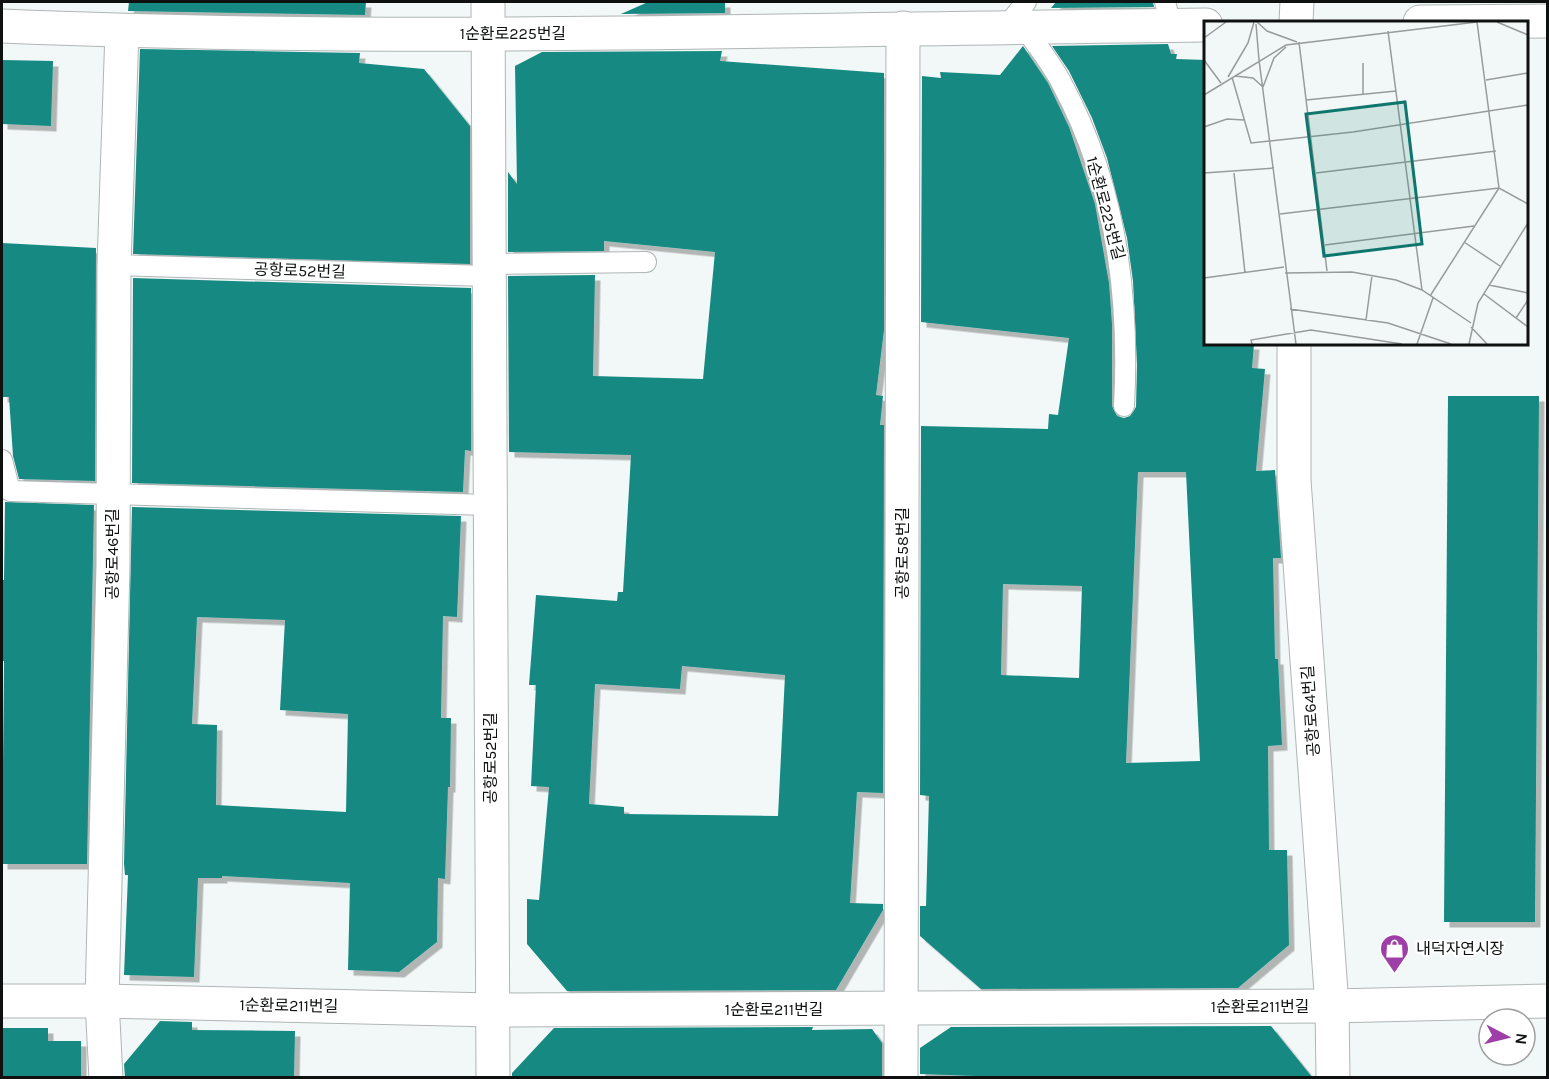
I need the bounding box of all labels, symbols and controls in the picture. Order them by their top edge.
inset map [1204,21,1528,345]
street label: 1순환로225번길 [460,24,566,43]
street label: 1순환로225번길 [1083,154,1128,262]
street label: 공항로52번길 [254,259,346,282]
street label: 공항로58번길 [893,507,912,599]
street label: 공항로46번길 [103,508,122,600]
street label: 공항로64번길 [1298,665,1323,757]
street label: 공항로52번길 [481,712,500,804]
shop icon: 내덕자연시장 [1379,932,1411,974]
place label: 내덕자연시장 [1416,939,1505,958]
street label: 1순환로211번길 [239,995,339,1016]
street label: 1순환로211번길 [1211,997,1309,1016]
street label: 1순환로211번길 [725,1000,823,1019]
north arrow [1477,1007,1537,1067]
text: N [1511,1032,1532,1046]

